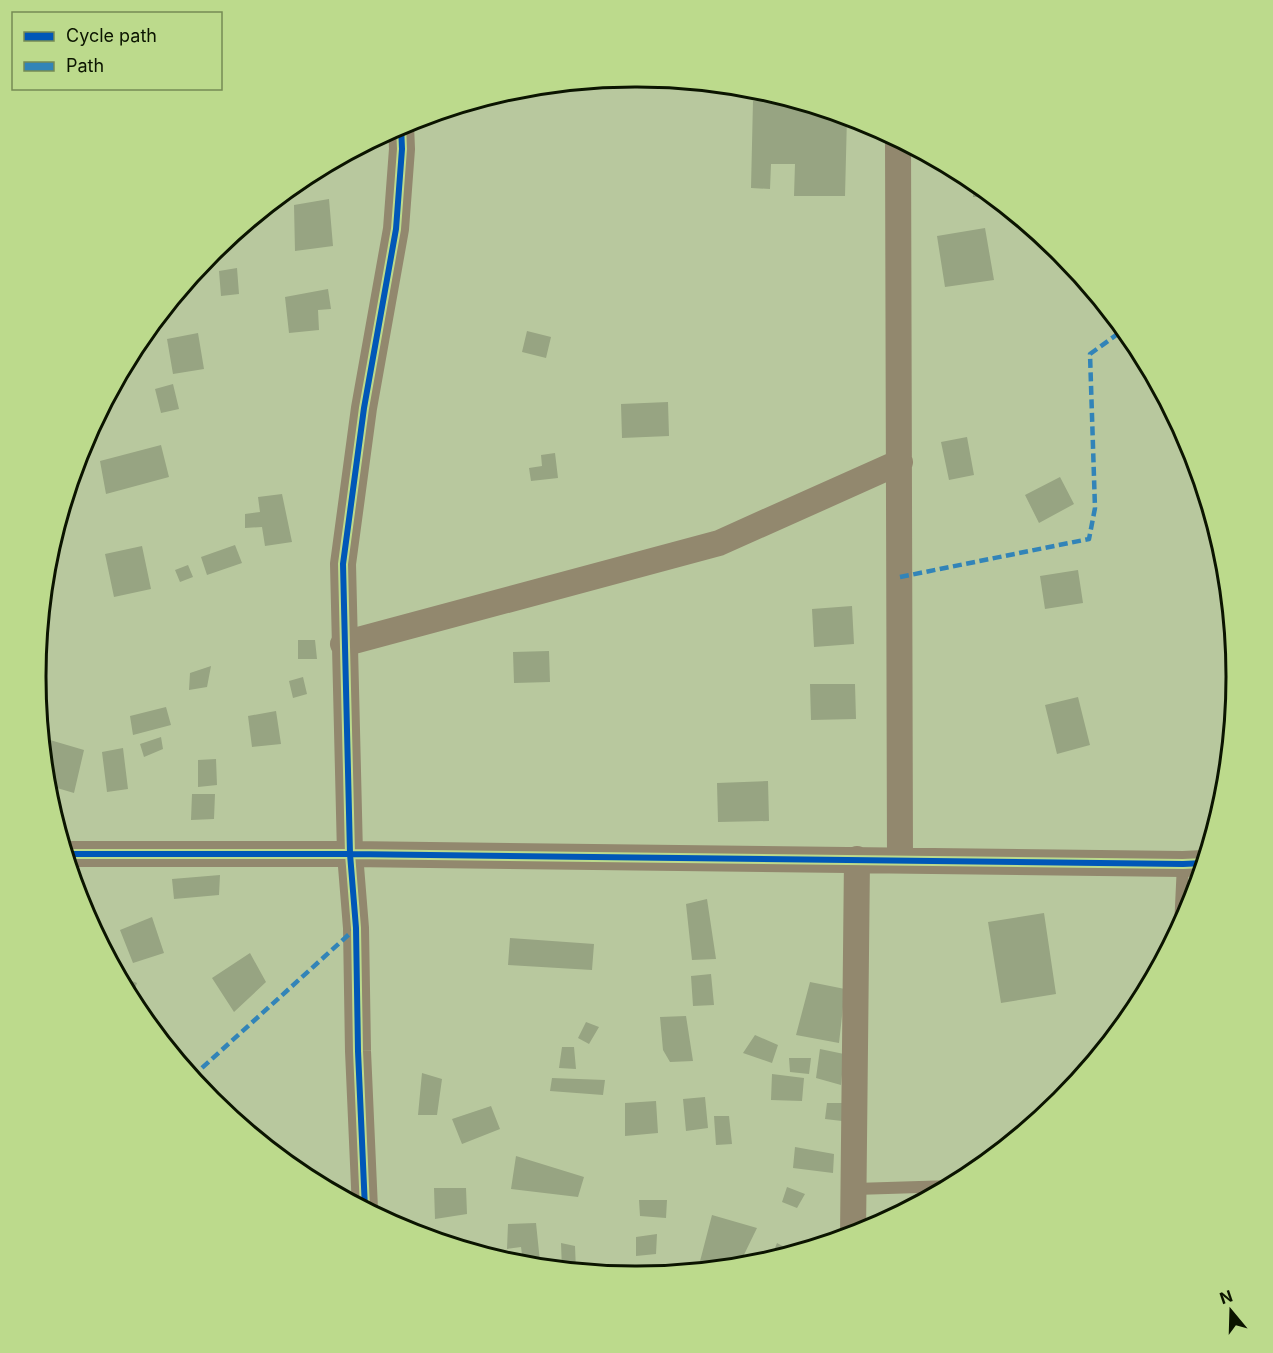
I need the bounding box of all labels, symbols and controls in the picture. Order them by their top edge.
legend [12,12,222,90]
text: Cycle path [66,25,157,46]
text: Path [66,55,104,76]
north arrow [1201,1281,1261,1341]
text: N [1217,1285,1235,1308]

